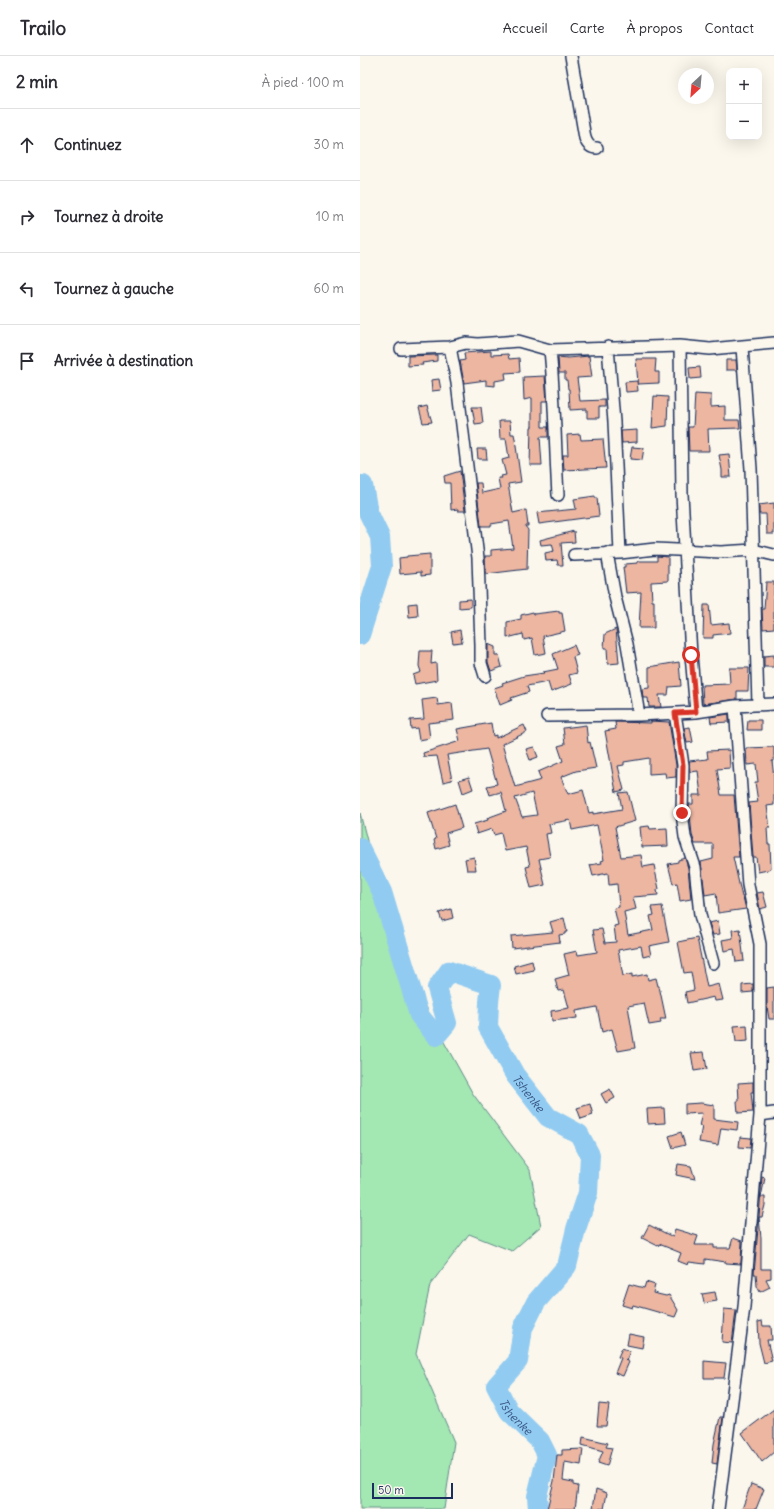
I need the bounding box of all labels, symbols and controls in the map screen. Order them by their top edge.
text: Trailo [20,16,66,40]
text: Accueil [503,19,548,37]
text: Carte [570,19,605,37]
text: À propos [627,19,683,37]
text: Contact [705,19,754,37]
north arrow [678,68,714,104]
map controls [726,68,762,140]
button: + [726,68,762,104]
text: 2 min [16,71,58,93]
text: À pied · 100 m [262,74,344,91]
button: − [726,104,762,140]
icon: ahead [16,134,38,156]
text: Continuez [54,135,122,154]
text: 30 m [314,136,344,153]
icon: right [16,206,38,228]
text: Tournez à droite [54,207,163,226]
text: 10 m [316,208,344,225]
icon: left [16,278,38,300]
text: Tournez à gauche [54,279,174,298]
text: 60 m [313,280,344,297]
icon: arrive [16,350,38,372]
text: Arrivée à destination [54,351,193,370]
route start [682,646,700,664]
route end [673,804,691,822]
water label: Tshenke [510,1071,549,1116]
water label: Tshenke [496,1396,537,1439]
scale bar [372,1481,453,1500]
text: 50 m [378,1483,404,1497]

